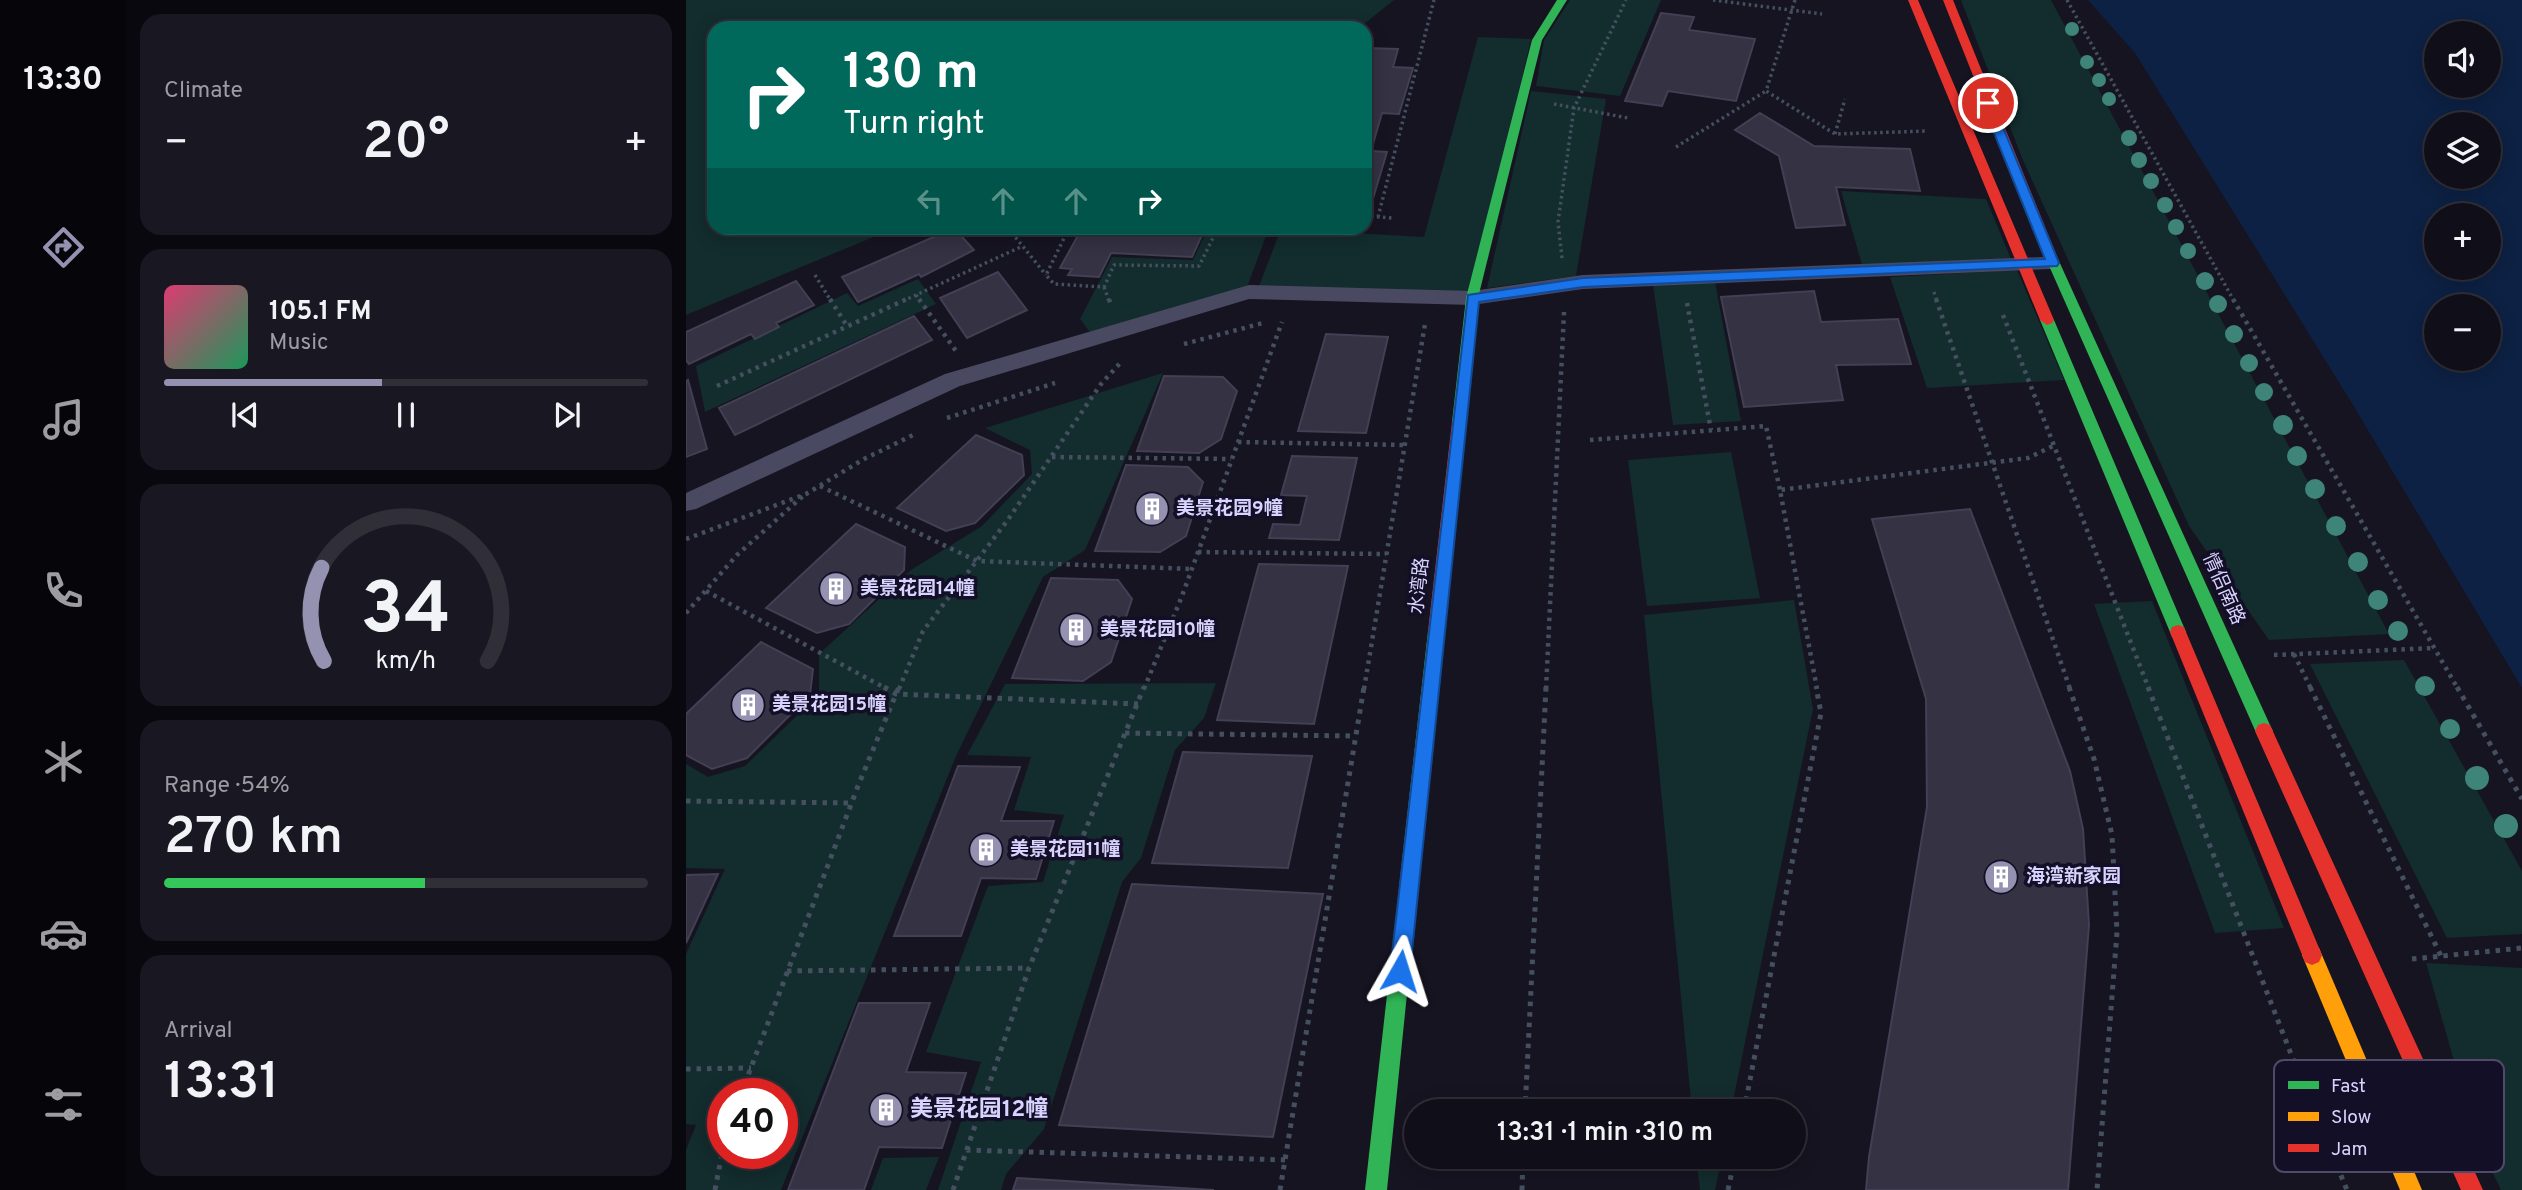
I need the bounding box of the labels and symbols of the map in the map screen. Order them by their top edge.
pin [1958,73,2018,133]
building icon: 美景花园9幢 [1133,490,1171,528]
place label: 美景花园9幢 [1176,497,1283,521]
street label: 情侣南路 [2197,549,2249,629]
street label: 水湾路 [1405,556,1435,616]
building icon: 美景花园14幢 [817,570,855,608]
place label: 美景花园14幢 [860,577,975,601]
building icon: 美景花园10幢 [1057,611,1095,649]
place label: 美景花园10幢 [1100,618,1215,642]
building icon: 美景花园15幢 [729,686,767,724]
place label: 美景花园15幢 [772,693,886,717]
building icon: 美景花园11幢 [967,831,1005,869]
place label: 美景花园11幢 [1010,838,1120,862]
building icon: 海湾新家园 [1982,858,2020,896]
place label: 海湾新家园 [2026,865,2121,889]
position arrow [1363,934,1437,1008]
legend [2274,1060,2504,1172]
text: Fast [2331,1075,2366,1099]
speed limit sign: 40 [707,1078,798,1169]
building icon: 美景花园12幢 [867,1091,905,1129]
place label: 美景花园12幢 [910,1096,1048,1125]
text: Slow [2331,1106,2371,1130]
text: Jam [2331,1138,2368,1162]

